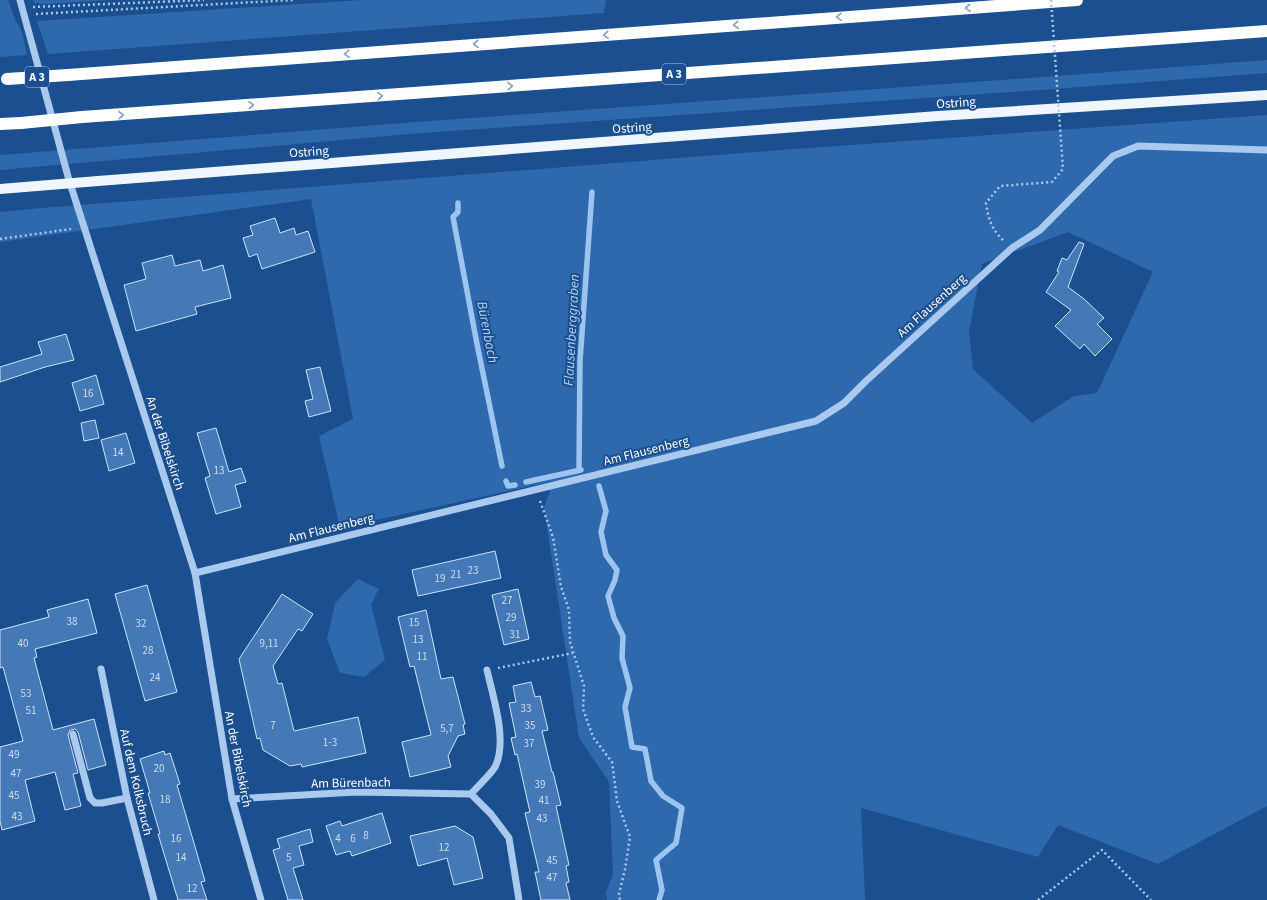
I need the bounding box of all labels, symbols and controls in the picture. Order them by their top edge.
one-way arrow [965,3,971,12]
one-way arrow [836,13,842,22]
one-way arrow [733,20,739,29]
one-way arrow [603,30,609,39]
one-way arrow [473,40,479,49]
one-way arrow [344,49,350,58]
road number: A 3 [662,64,686,84]
road number: A 3 [25,67,49,87]
one-way arrow [507,82,513,91]
one-way arrow [377,91,383,100]
street label: Ostring [936,93,977,113]
one-way arrow [248,101,254,110]
one-way arrow [118,110,124,119]
street label: Ostring [612,118,653,138]
street label: Ostring [289,142,330,162]
street label: Am Flausenberg [893,270,970,342]
water label: Flausenberggraben [559,274,585,387]
water label: Bürenbach [471,300,503,365]
house number: 16 [83,386,94,401]
street label: An der Bibelskirch [141,394,189,493]
street label: Am Flausenberg [602,432,691,470]
house number: 14 [113,445,124,460]
house number: 13 [214,463,224,478]
street label: Am Flausenberg [287,509,376,547]
house number: 23 [468,563,478,578]
house number: 21 [451,567,461,582]
house number: 19 [435,571,445,586]
house number: 27 [502,593,512,608]
house number: 29 [506,610,516,625]
house number: 38 [67,614,78,629]
house number: 15 [409,615,419,630]
house number: 32 [136,616,146,631]
house number: 31 [510,627,520,642]
house number: 13 [413,632,423,647]
house number: 40 [18,636,28,651]
house number: 9,11 [259,636,279,651]
house number: 28 [143,643,154,658]
house number: 11 [417,649,427,664]
house number: 24 [150,670,161,685]
house number: 53 [21,686,31,701]
house number: 33 [521,701,531,716]
house number: 51 [26,703,36,718]
street label: An der Bibelskirch [220,709,256,809]
house number: 7 [270,718,276,733]
house number: 35 [525,718,535,733]
house number: 5,7 [440,721,454,736]
street label: Auf dem Kolksbruch [115,727,157,837]
house number: 1-3 [323,735,337,750]
house number: 37 [524,736,534,751]
house number: 49 [9,747,19,762]
house number: 20 [154,761,164,776]
house number: 47 [11,766,21,781]
street label: Am Bürenbach [311,773,391,793]
house number: 39 [535,777,545,792]
house number: 45 [9,788,19,803]
house number: 18 [160,792,171,807]
house number: 41 [539,793,549,808]
house number: 43 [12,809,22,824]
house number: 43 [537,811,547,826]
house number: 8 [363,828,369,843]
house number: 16 [171,831,182,846]
house number: 4 [335,831,341,846]
house number: 6 [350,831,356,846]
house number: 12 [439,840,449,855]
house number: 14 [176,850,187,865]
house number: 5 [286,850,292,865]
house number: 45 [547,853,557,868]
house number: 47 [547,870,557,885]
house number: 12 [187,881,197,896]

